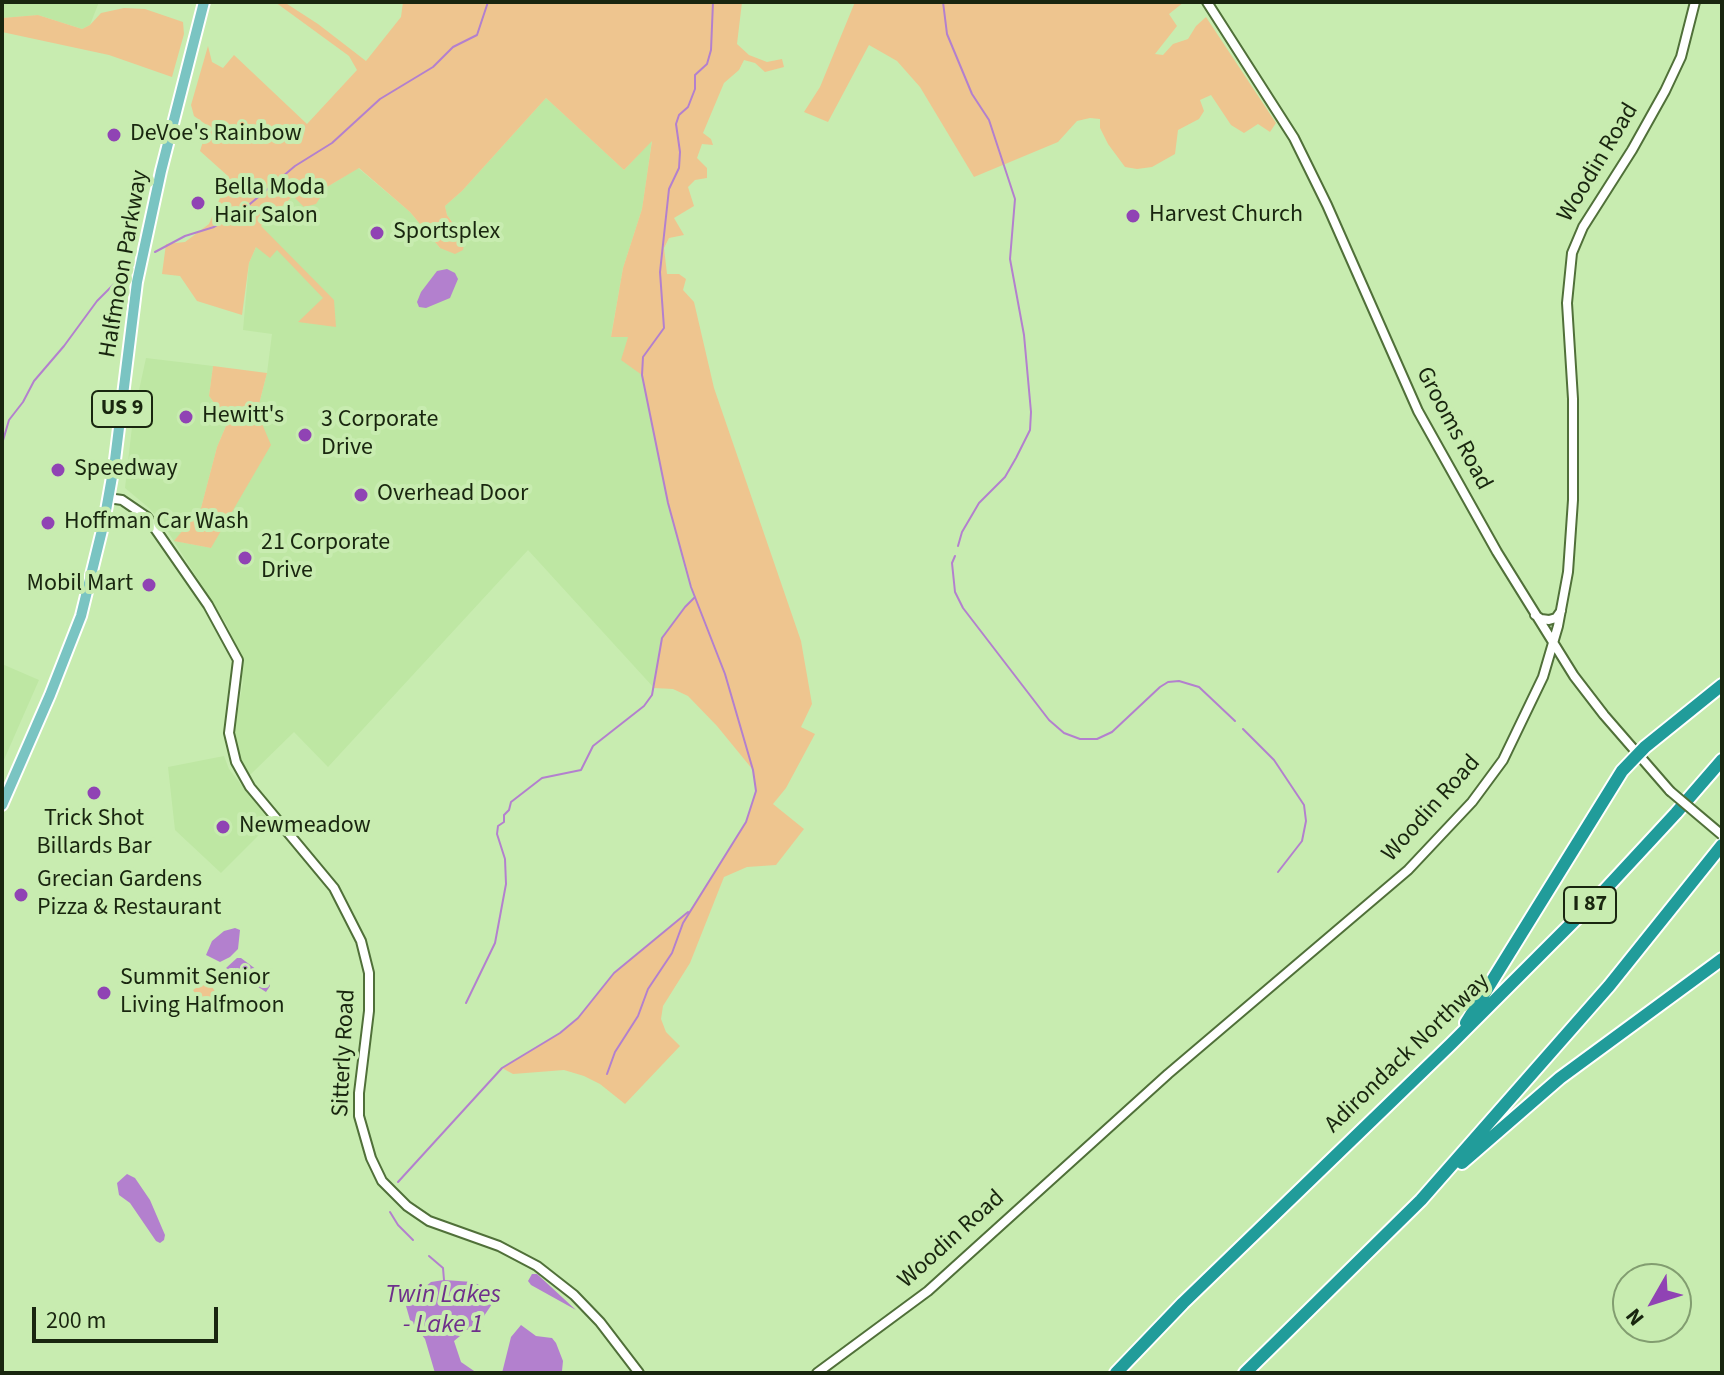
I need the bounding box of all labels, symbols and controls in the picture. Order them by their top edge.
street label: Woodin Road [1552,98,1646,228]
place label: DeVoe's Rainbow [130,121,302,149]
marker: DeVoe's Rainbow [105,126,123,144]
street label: Halfmoon Parkway [94,168,156,360]
place label: Bella Moda Hair Salon [214,175,325,231]
marker: Bella Moda Hair Salon [189,194,207,212]
place label: Harvest Church [1149,202,1303,230]
marker: Harvest Church [1124,207,1142,225]
place label: Sportsplex [393,219,500,247]
marker: Sportsplex [368,224,386,242]
street label: Grooms Road [1409,363,1497,495]
road number: US 9 [92,391,152,427]
place label: Hewitt's [202,403,284,431]
place label: 3 Corporate Drive [321,407,438,463]
marker: Hewitt's [177,408,195,426]
marker: 3 Corporate Drive [296,426,314,444]
place label: Speedway [74,456,178,484]
marker: Speedway [49,461,67,479]
place label: Overhead Door [377,481,528,509]
marker: Overhead Door [352,486,370,504]
place label: Hoffman Car Wash [64,509,249,537]
marker: Hoffman Car Wash [39,514,57,532]
place label: 21 Corporate Drive [261,530,390,586]
marker: 21 Corporate Drive [236,549,254,567]
place label: Mobil Mart [26,571,133,599]
marker: Mobil Mart [140,576,158,594]
street label: Woodin Road [1377,750,1487,868]
marker: Trick Shot Billards Bar [85,784,103,802]
place label: Trick Shot Billards Bar [36,806,152,862]
place label: Newmeadow [239,813,371,841]
marker: Newmeadow [214,818,232,836]
place label: Grecian Gardens Pizza & Restaurant [37,867,221,923]
marker: Grecian Gardens Pizza & Restaurant [12,886,30,904]
road number: I 87 [1564,887,1616,923]
place label: Summit Senior Living Halfmoon [120,965,285,1021]
street label: Adirondack Northway [1320,968,1496,1140]
marker: Summit Senior Living Halfmoon [95,984,113,1002]
street label: Sitterly Road [327,988,363,1118]
street label: Woodin Road [893,1185,1011,1295]
north arrow [1612,1263,1692,1343]
water label: Twin Lakes - Lake 1 [385,1280,501,1342]
scale bar [36,1291,222,1341]
text: N [1618,1301,1652,1333]
text: 200 m [46,1303,106,1338]

